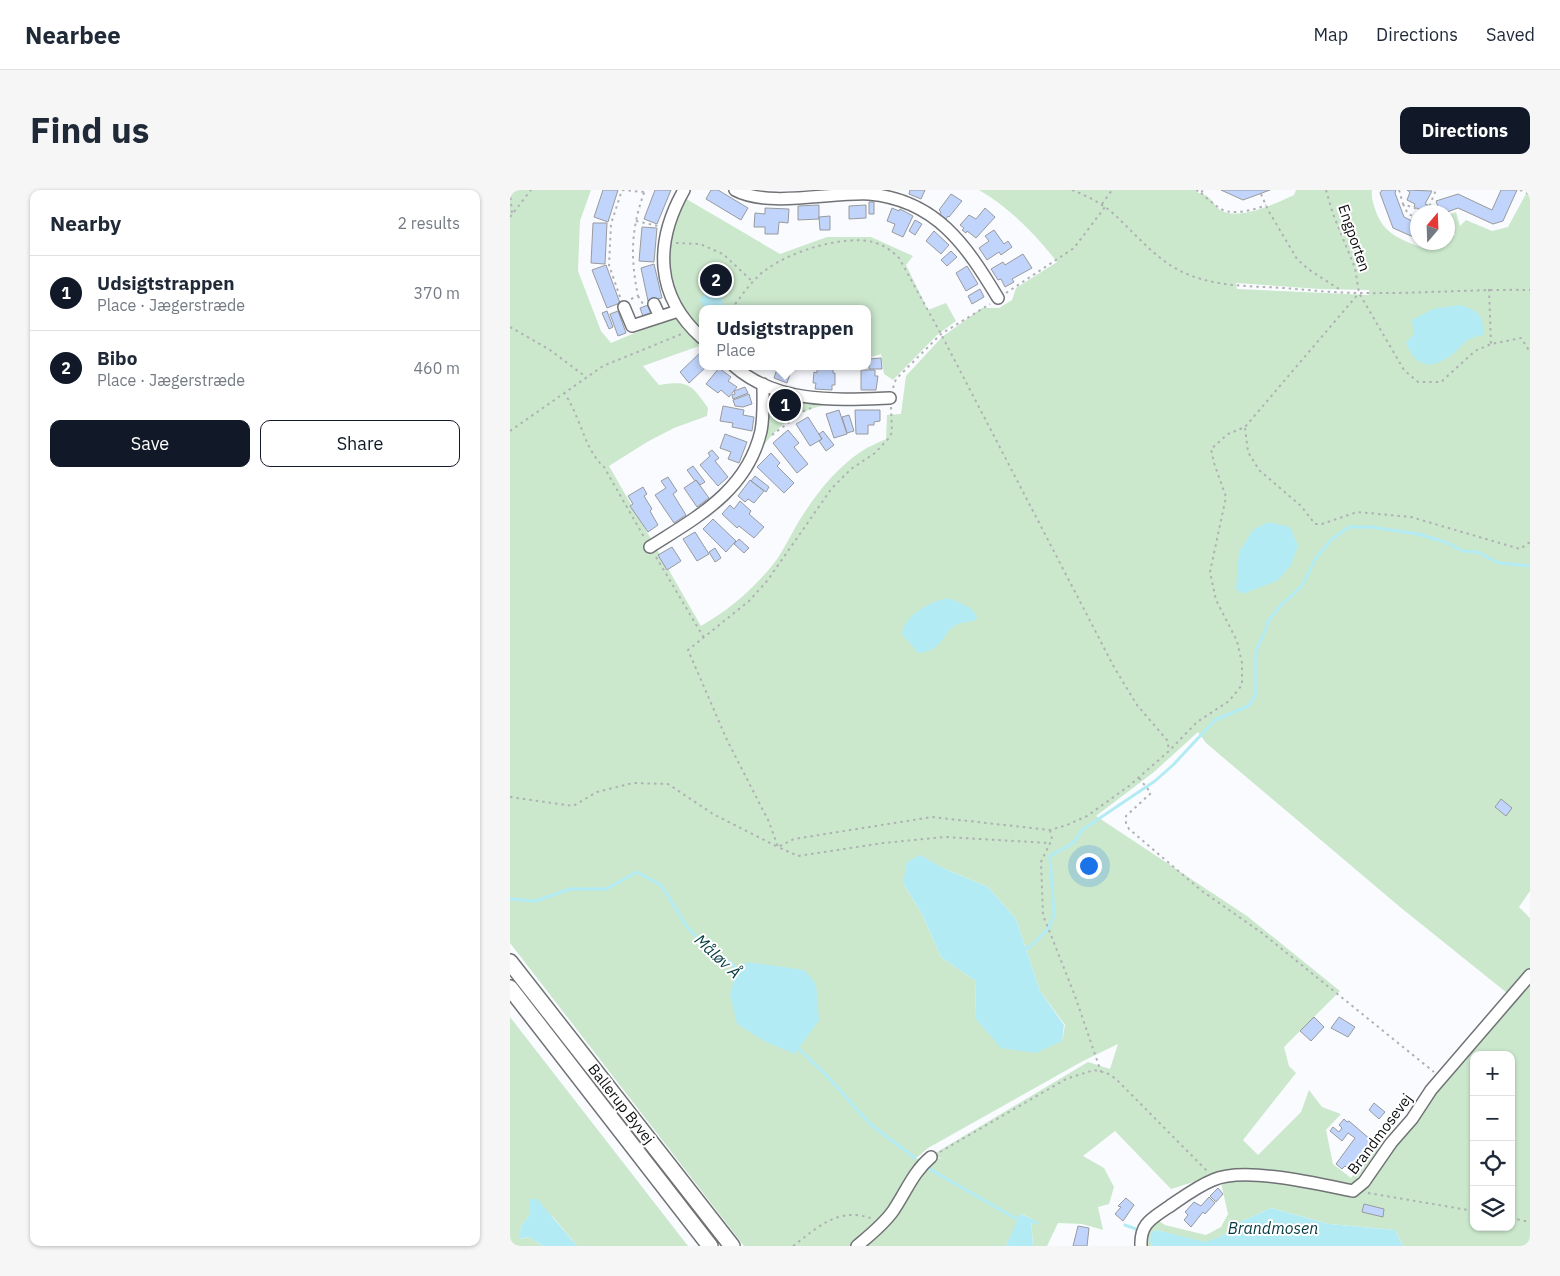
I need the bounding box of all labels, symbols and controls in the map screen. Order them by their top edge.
text: Nearbee [25,19,121,51]
text: Map [1313,23,1348,46]
text: Directions [1376,23,1458,46]
text: Saved [1486,23,1535,46]
text: Find us [30,107,149,153]
button: Directions [1400,107,1530,154]
street label: Engporten [1334,202,1375,274]
north arrow [1410,205,1455,250]
text: Nearby [50,209,121,237]
text: 2 results [397,213,460,233]
pin: 2 [700,261,732,299]
text: Udsigtstrappen [97,271,235,295]
text: 1 [61,283,71,303]
text: 370 m [413,283,460,303]
text: Place · Jægerstræde [97,295,245,315]
popup [699,305,871,370]
text: Udsigtstrappen [716,316,854,340]
text: Place [716,340,756,360]
text: Bibo [97,346,137,370]
text: 2 [61,358,71,378]
text: 460 m [413,358,460,378]
text: Place · Jægerstræde [97,370,245,390]
pin: 1 [769,386,801,424]
button: Save [50,420,250,467]
button: Share [260,420,460,467]
your location [1076,853,1102,879]
water label: Måløv Å [691,929,746,982]
map controls [1470,1051,1515,1231]
button: + [1470,1051,1515,1096]
street label: Ballerup Byvej [584,1060,659,1148]
street label: Brandmosevej [1343,1089,1416,1178]
button: − [1470,1096,1515,1141]
button: locate [1470,1141,1515,1186]
button: layers [1470,1186,1515,1231]
water label: Brandmosen [1228,1218,1318,1238]

